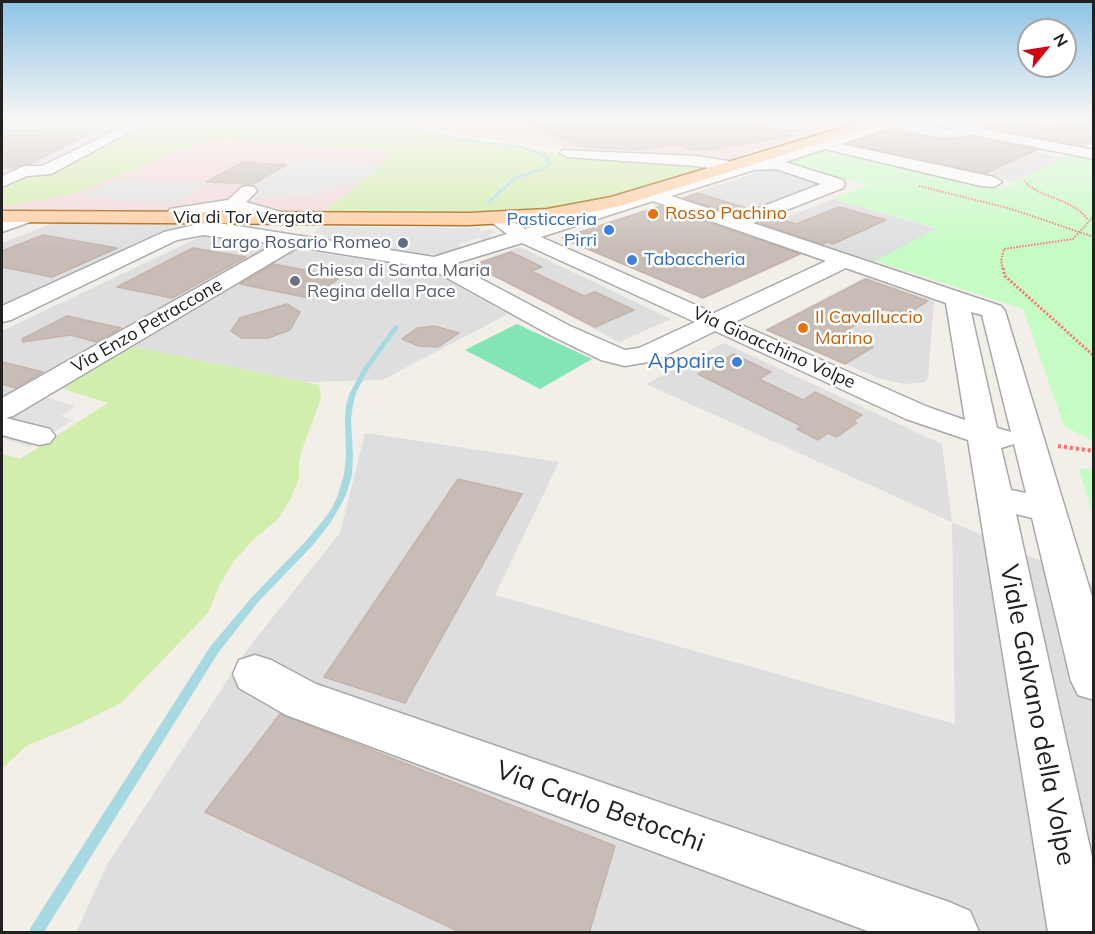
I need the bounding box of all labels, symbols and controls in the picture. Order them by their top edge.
north arrow [1017,18,1077,78]
text: N [1049,30,1073,50]
place label: Rosso Pachino [665,203,787,225]
street label: Via di Tor Vergata [173,207,323,229]
marker: Rosso Pachino [646,207,660,221]
place label: Pasticceria Pirri [507,209,597,252]
marker: Pasticceria Pirri [602,223,616,237]
place label: Largo Rosario Romeo [212,232,391,254]
marker: Largo Rosario Romeo [396,236,410,250]
place label: Tabaccheria [644,249,745,271]
marker: Tabaccheria [625,253,639,267]
place label: Chiesa di Santa Maria Regina della Pace [307,260,490,302]
street label: Via Enzo Petraccone [68,274,226,378]
marker: Chiesa di Santa Maria Regina della Pace [288,274,302,288]
street label: Via Gioacchino Volpe [689,302,859,394]
place label: Il Cavalluccio Marino [815,307,923,350]
marker: Il Cavalluccio Marino [796,321,810,335]
place label: Appaire [648,349,725,375]
marker: Appaire [730,355,744,369]
street label: Viale Galvano della Volpe [993,562,1081,868]
street label: Via Carlo Betocchi [492,755,708,859]

